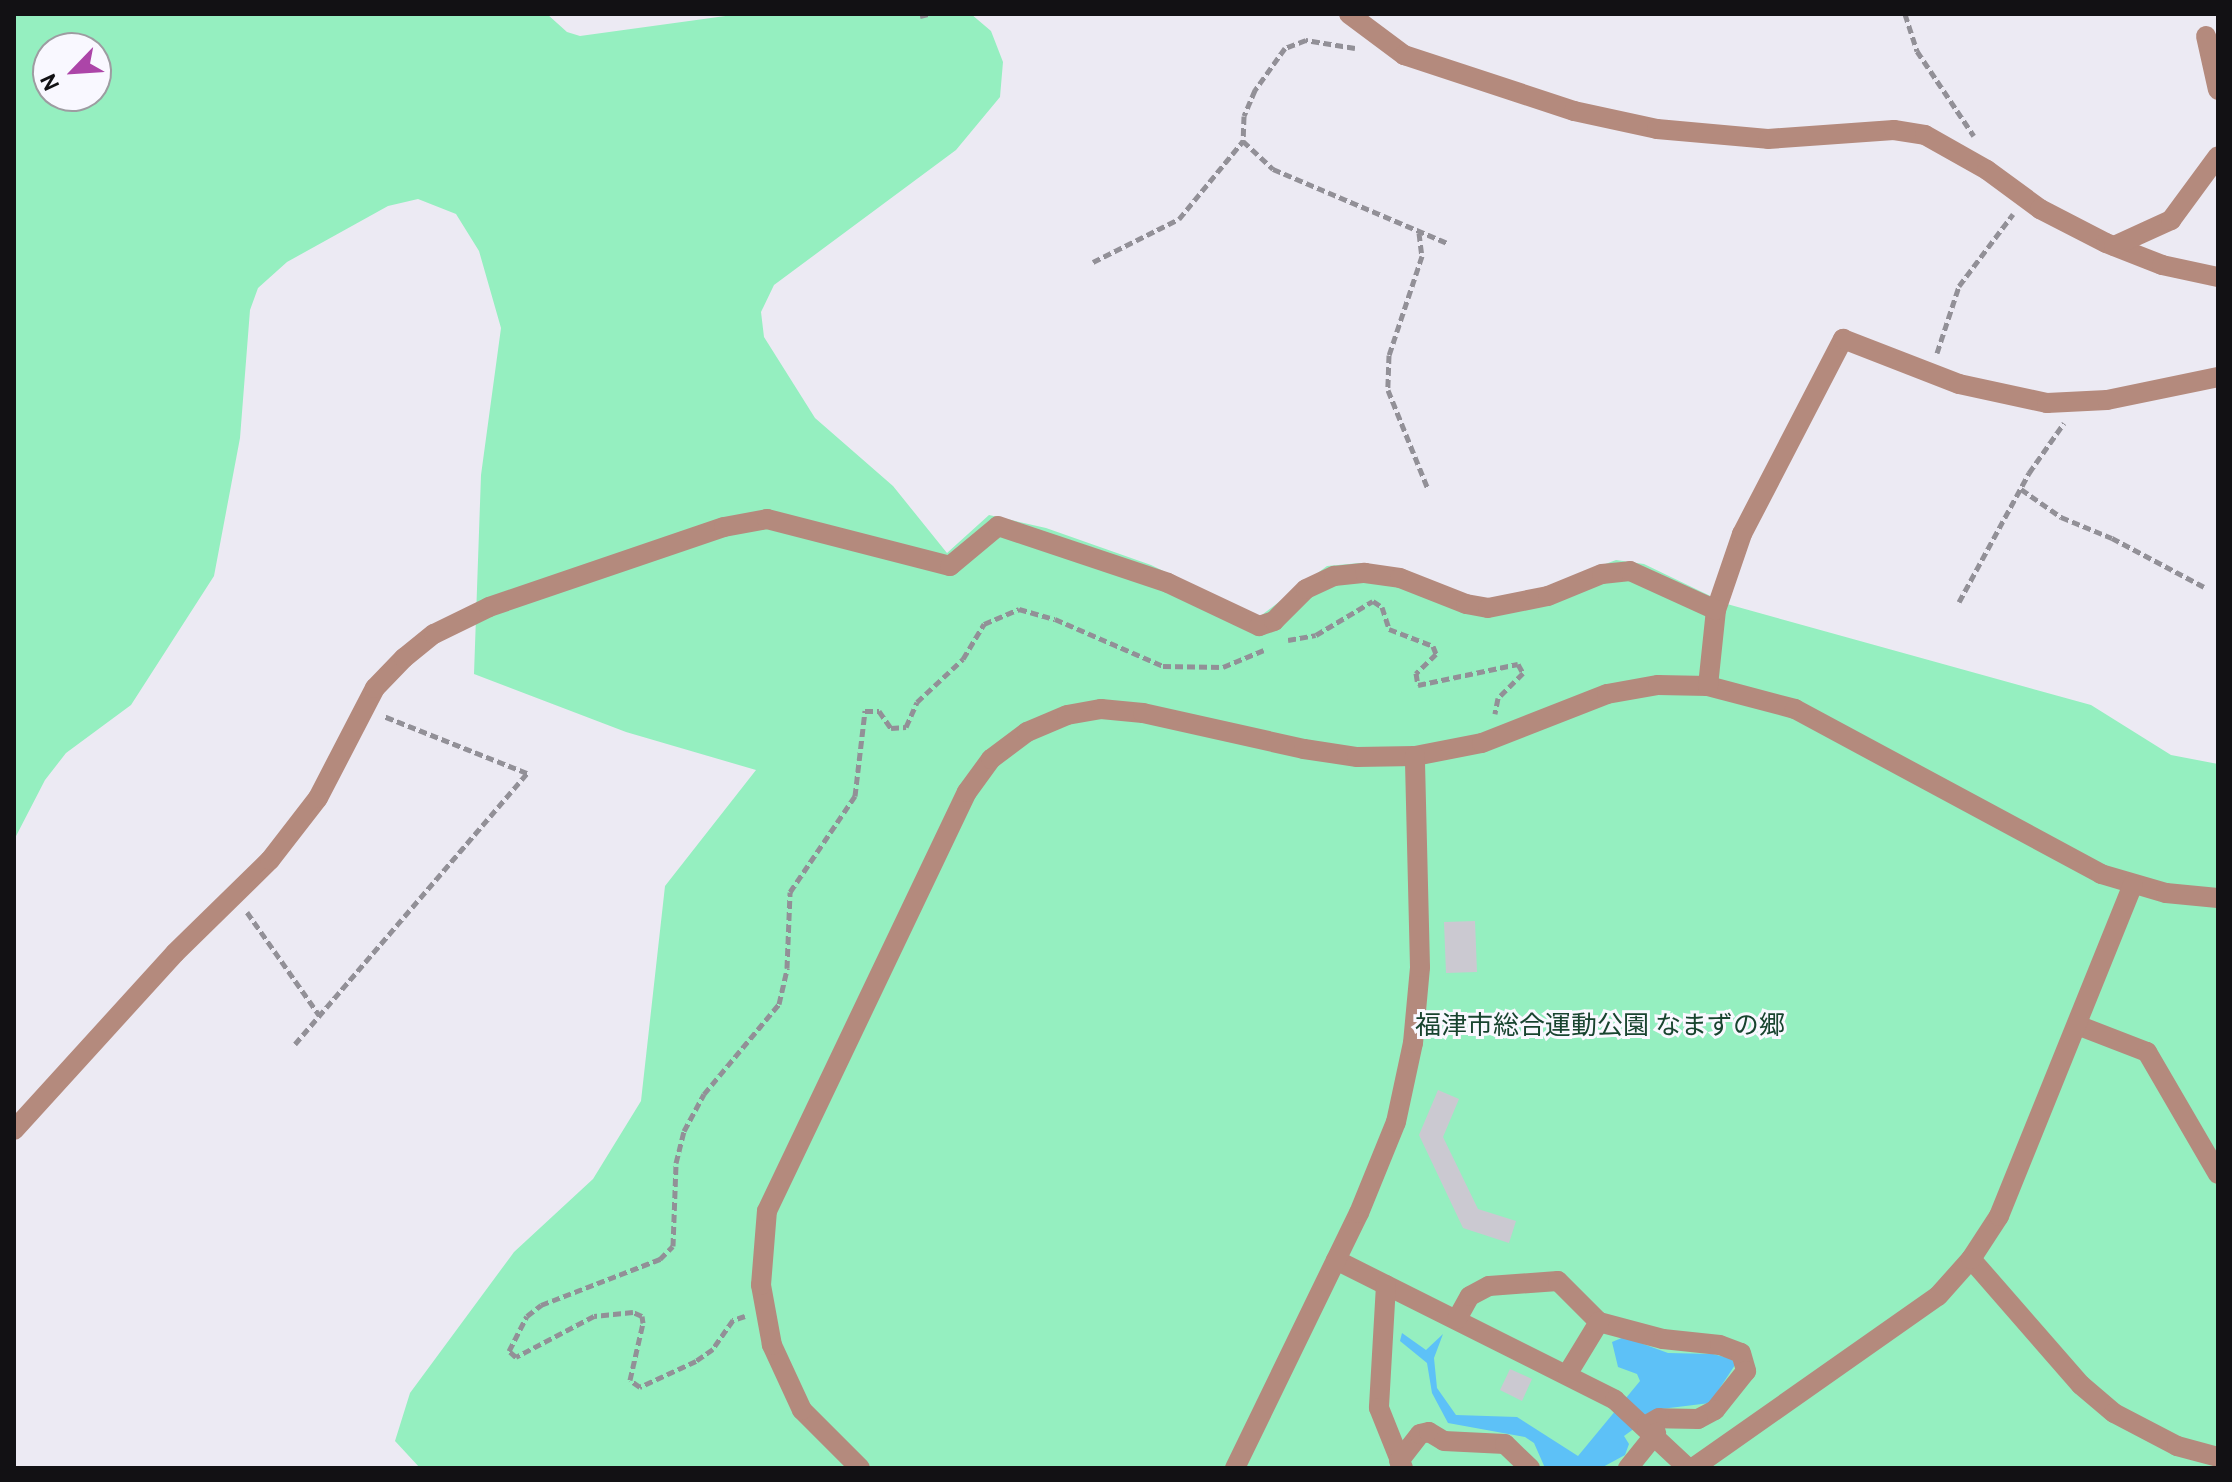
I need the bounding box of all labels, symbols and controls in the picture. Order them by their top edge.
north arrow [32,32,112,112]
text: N [36,69,67,94]
park label: 福津市総合運動公園 なまずの郷 [1415,1012,1785,1044]

